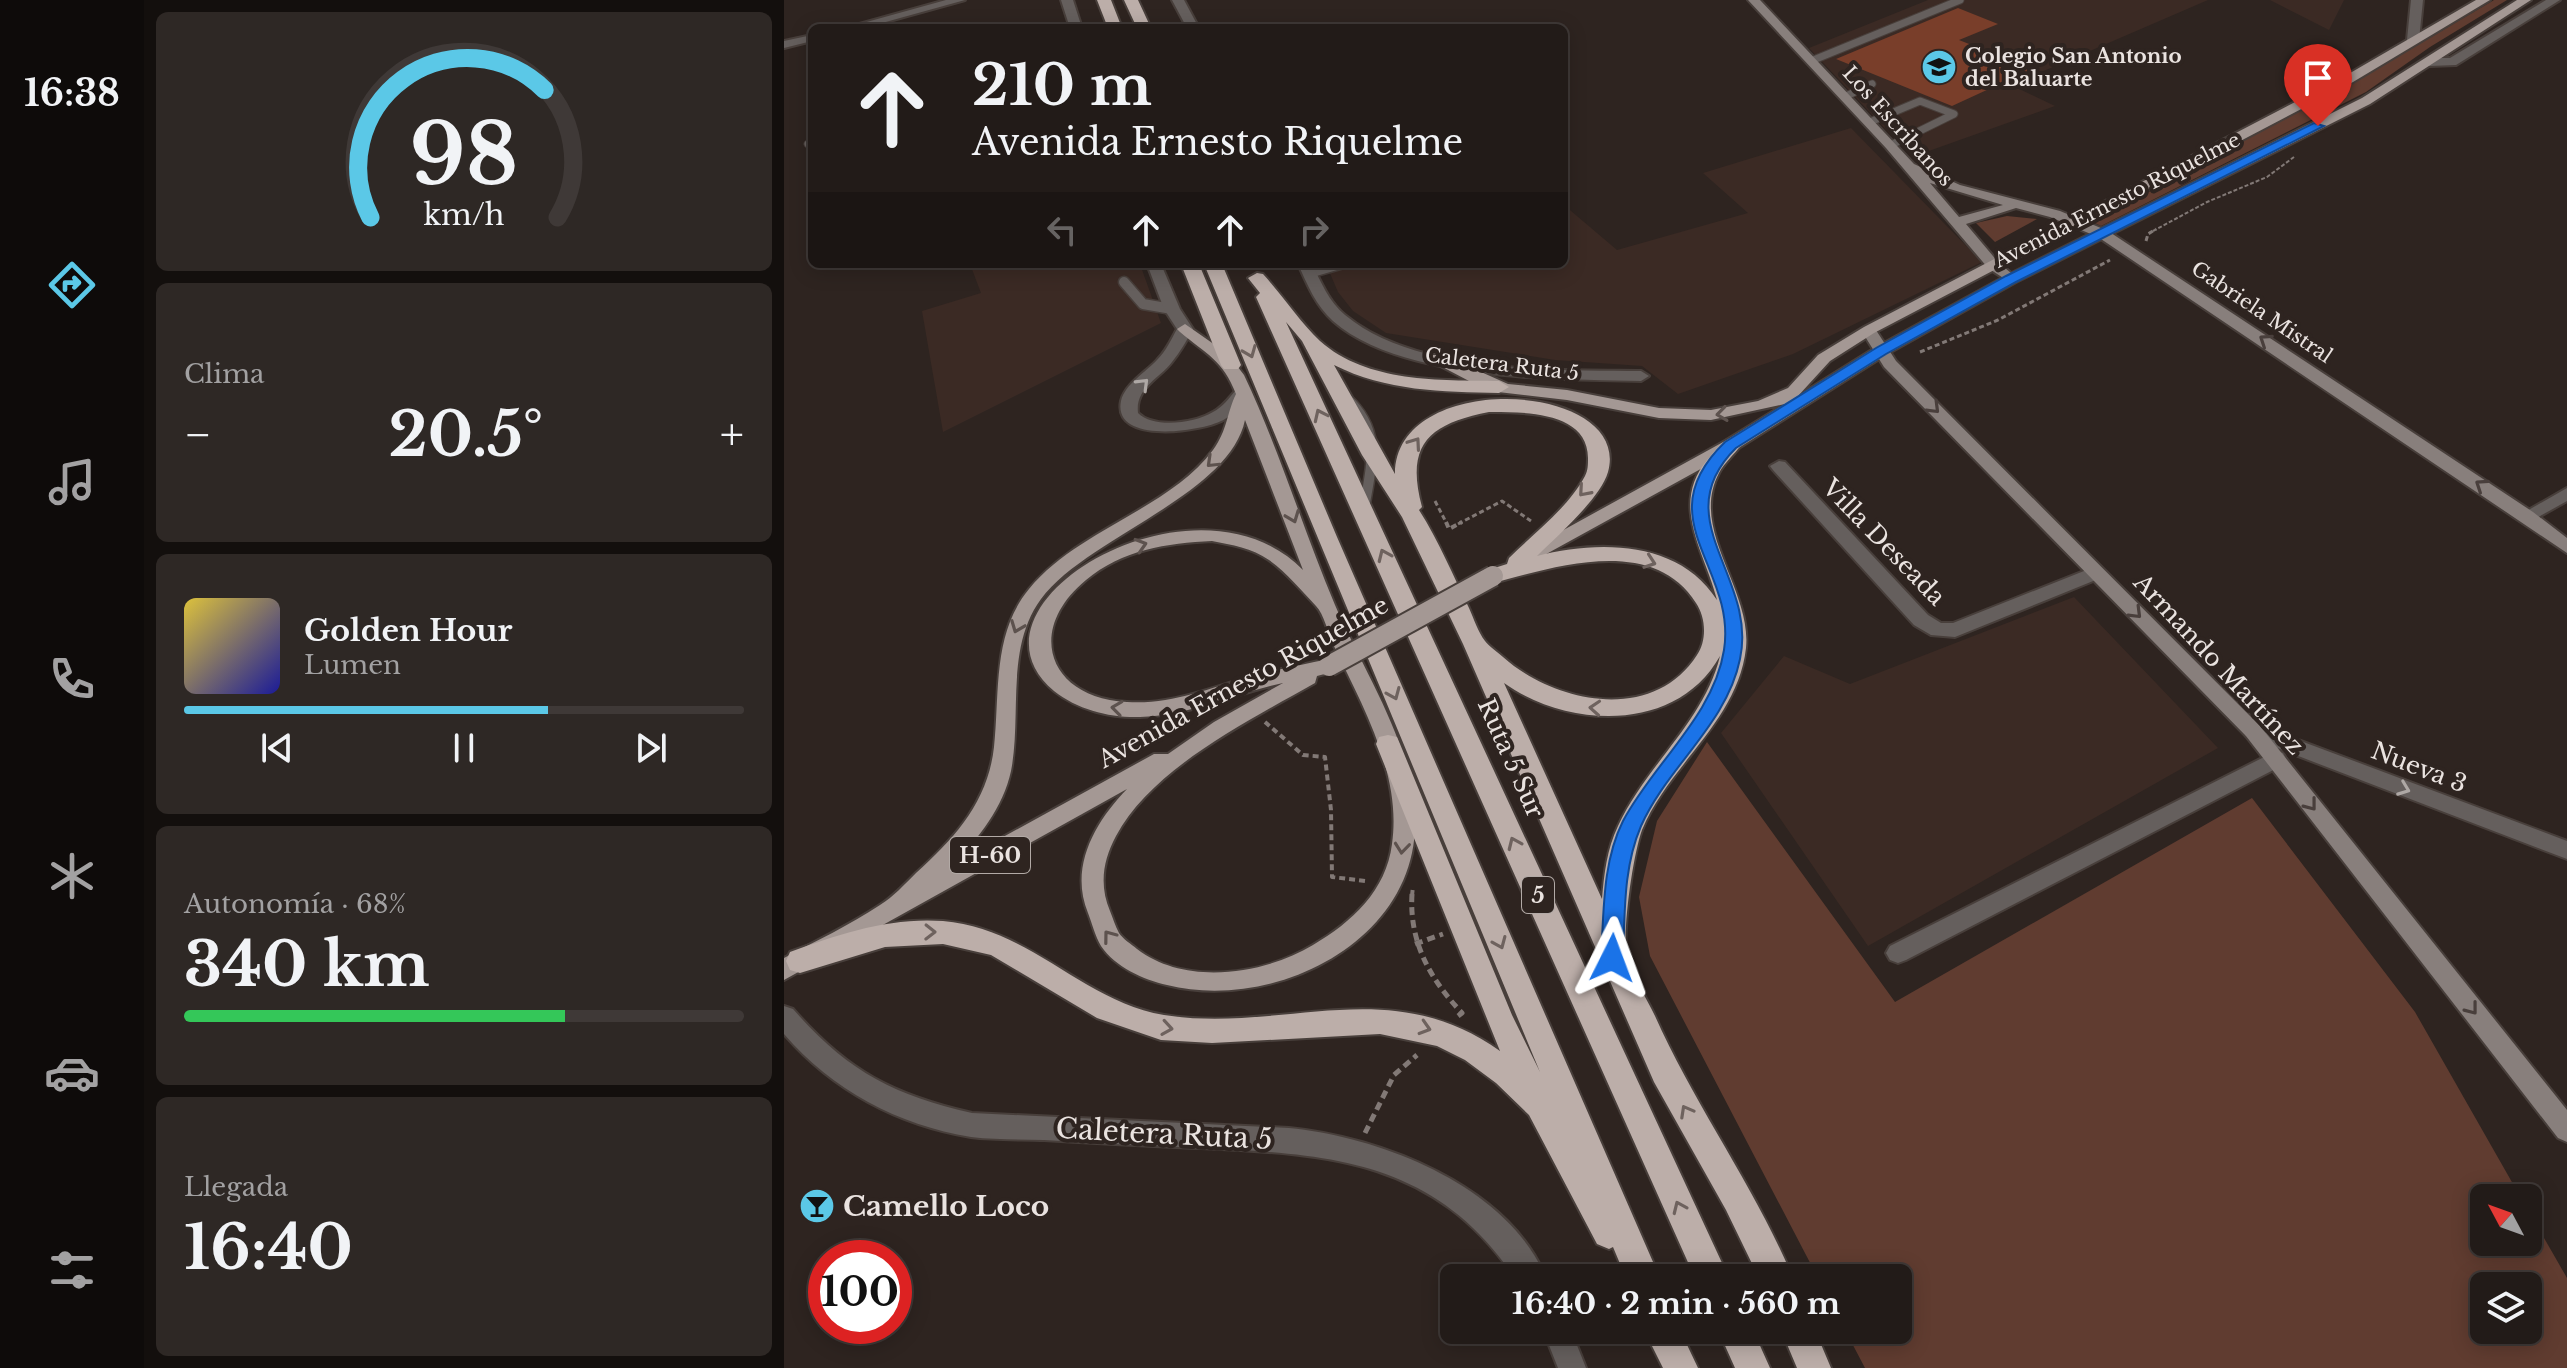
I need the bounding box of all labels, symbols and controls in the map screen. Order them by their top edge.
place label: Colegio San Antonio del Baluarte [1965,44,2182,91]
pin [2284,44,2352,126]
school or university icon: Colegio San Antonio del Baluarte [1920,48,1958,86]
text: 210 m [972,51,1152,120]
icon: ahead [840,56,944,160]
icon: arrive [2296,56,2340,100]
street label: Los Escribanos [1838,61,1958,191]
text: 16:38 [24,71,120,116]
text: 98 [410,102,518,205]
text: Avenida Ernesto Riquelme [972,120,1463,165]
street label: Avenida Ernesto Riquelme [1989,127,2244,273]
text: km/h [423,197,505,233]
icon: left [1040,208,1084,252]
icon: ahead [1124,208,1168,252]
icon: ahead [1208,208,1252,252]
icon: right [1292,208,1336,252]
street label: Gabriela Mistral [2187,256,2337,368]
icon: directions [44,257,100,313]
one-way arrow [2259,335,2274,350]
street label: Caletera Ruta 5 [1424,343,1580,385]
one-way arrow [1240,344,1256,358]
text: Clima [184,358,264,390]
one-way arrow [1134,379,1148,393]
text: 20.5° [389,398,543,472]
one-way arrow [1924,399,1939,413]
one-way arrow [1715,405,1729,422]
text: − [184,407,212,462]
text: + [720,407,744,462]
one-way arrow [1313,409,1329,423]
one-way arrow [1406,437,1421,452]
one-way arrow [1207,452,1221,467]
icon: music [44,454,100,510]
street label: Villa Deseada [1816,472,1952,612]
one-way arrow [2475,480,2490,495]
one-way arrow [1579,482,1593,497]
one-way arrow [1283,509,1300,523]
one-way arrow [1134,538,1147,554]
one-way arrow [1377,549,1393,563]
one-way arrow [1642,553,1656,569]
street label: Armando Martínez [2127,567,2310,760]
street label: Avenida Ernesto Riquelme [1092,590,1393,775]
one-way arrow [2127,604,2141,618]
text: Golden Hour [304,612,513,649]
one-way arrow [1010,619,1027,633]
text: Lumen [304,649,401,681]
icon: phone [44,651,100,707]
one-way arrow [1384,686,1400,701]
street label: Ruta 5 Sur [1472,694,1550,823]
one-way arrow [1110,700,1124,717]
one-way arrow [1588,700,1601,717]
icon: previous [255,726,299,770]
icon: pause [442,726,486,770]
icon: next [629,726,673,770]
street label: Nueva 3 [2367,736,2471,798]
one-way arrow [2396,779,2410,796]
one-way arrow [2302,796,2316,811]
one-way arrow [1508,836,1524,851]
road number: H-60 [950,837,1030,873]
one-way arrow [1394,841,1411,854]
icon: climate [44,848,100,904]
road number: 5 [1522,877,1554,913]
text: Autonomía · 68% [184,888,406,920]
position arrow [1570,916,1654,1000]
one-way arrow [924,923,937,940]
text: 340 km [184,928,430,1002]
one-way arrow [1104,930,1119,944]
one-way arrow [1490,935,1507,949]
one-way arrow [2462,1000,2476,1015]
one-way arrow [1160,1019,1173,1036]
one-way arrow [1418,1019,1431,1035]
icon: car [44,1045,100,1101]
one-way arrow [1680,1105,1696,1119]
street label: Caletera Ruta 5 [1055,1111,1273,1157]
text: Llegada [184,1171,288,1203]
north arrow [2470,1184,2542,1256]
map controls [2470,1184,2542,1344]
bar icon: Camello Loco [798,1187,836,1225]
place label: Camello Loco [843,1189,1049,1224]
one-way arrow [1673,1201,1689,1215]
text: 16:40 [184,1211,353,1285]
speed limit sign: 100 [808,1240,912,1344]
icon: filters [44,1242,100,1298]
button: layers [2470,1272,2542,1344]
text: 16:40 · 2 min · 560 m [1512,1285,1840,1322]

